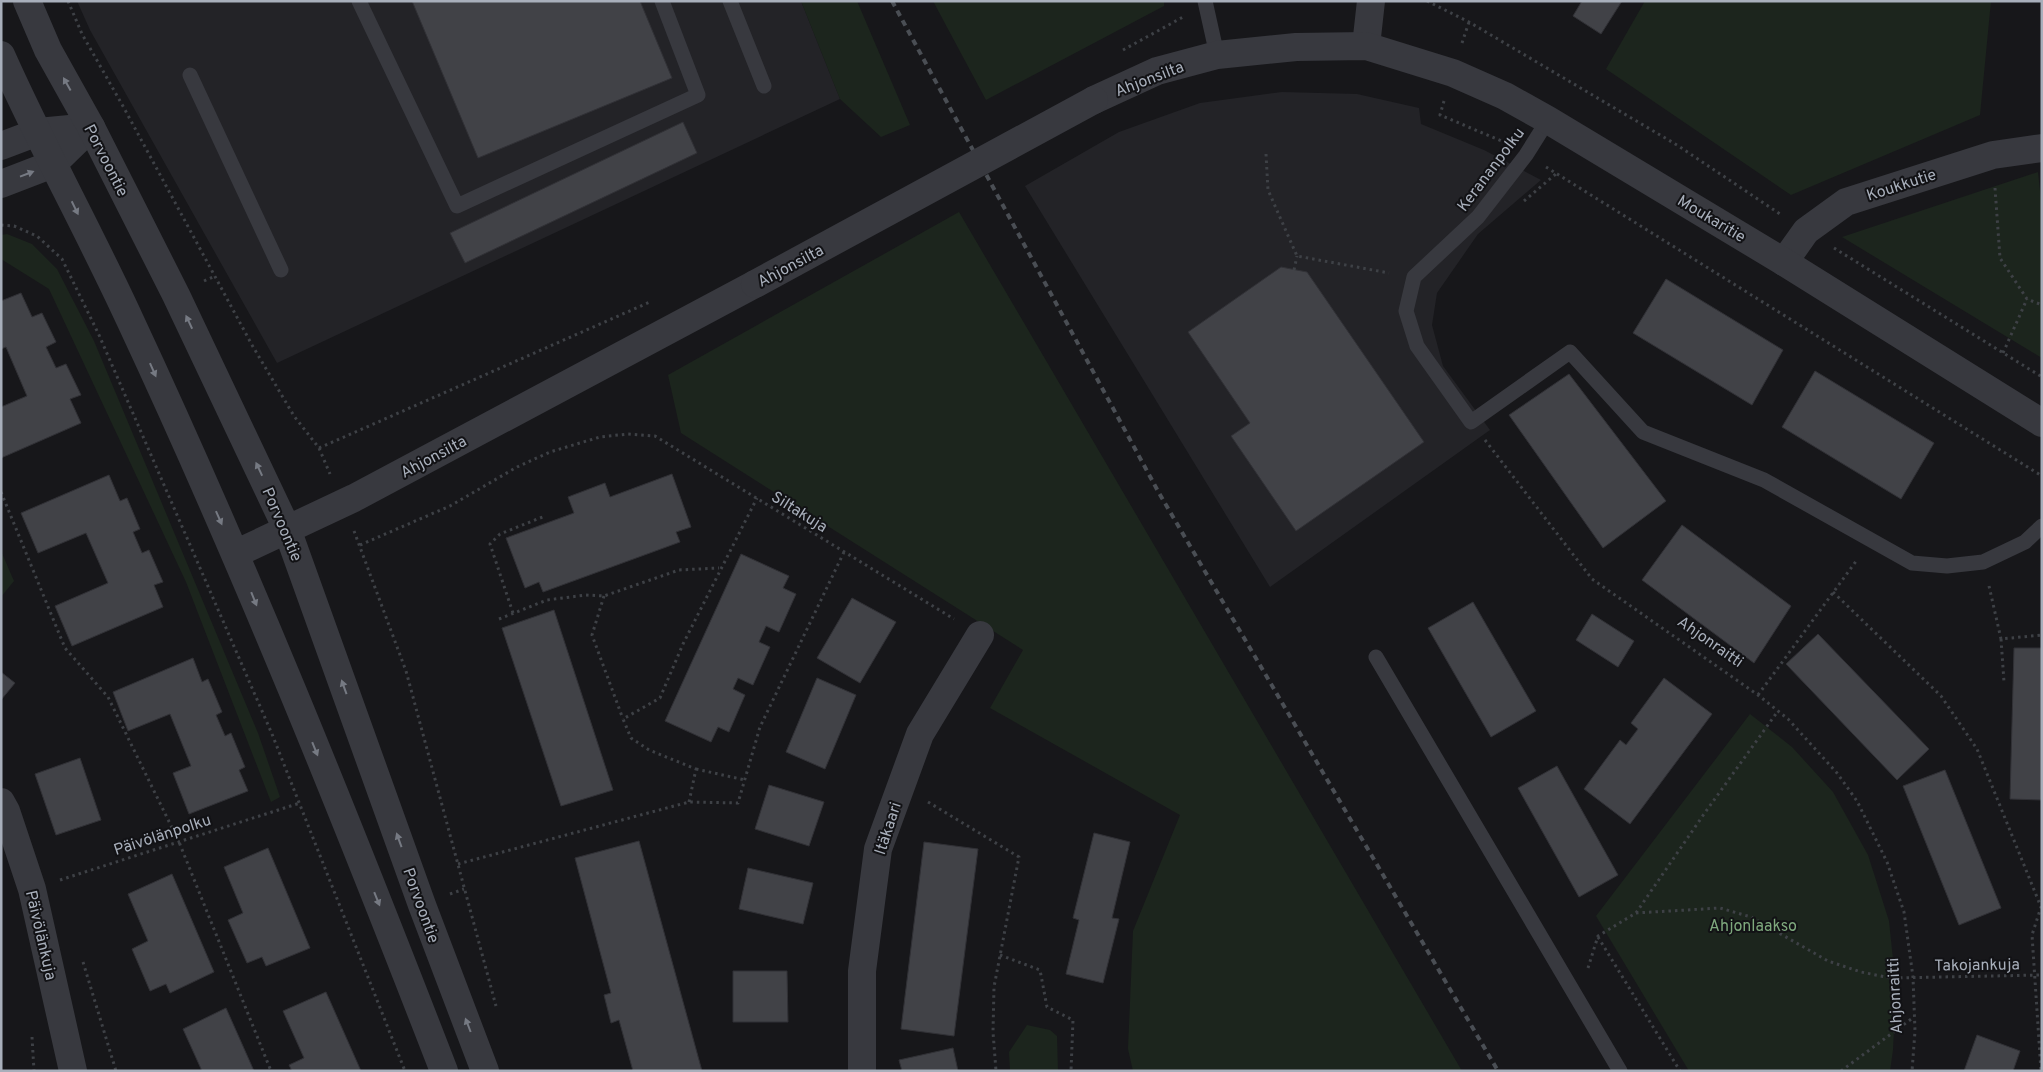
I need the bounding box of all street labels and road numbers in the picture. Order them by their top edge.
street label: Ahjonsilta [1112,58,1187,102]
street label: Porvoontie [78,121,132,200]
street label: Kerananpolku [1453,124,1530,216]
street label: Koukkutie [1864,165,1939,207]
street label: Moukaritie [1673,192,1749,248]
street label: Ahjonsilta [754,241,828,293]
street label: Ahjonsilta [397,432,471,484]
street label: Porvoontie [257,485,306,565]
street label: Siltakuja [767,488,831,538]
street label: Ahjonraitti [1673,613,1747,673]
street label: Itäkaari [871,800,907,858]
street label: Päivölänpolku [111,811,214,861]
street label: Porvoontie [397,865,443,946]
street label: Päivölänkuja [20,889,60,982]
street label: Takojankuja [1934,955,2020,977]
street label: Ahjonraitti [1884,957,1908,1035]

